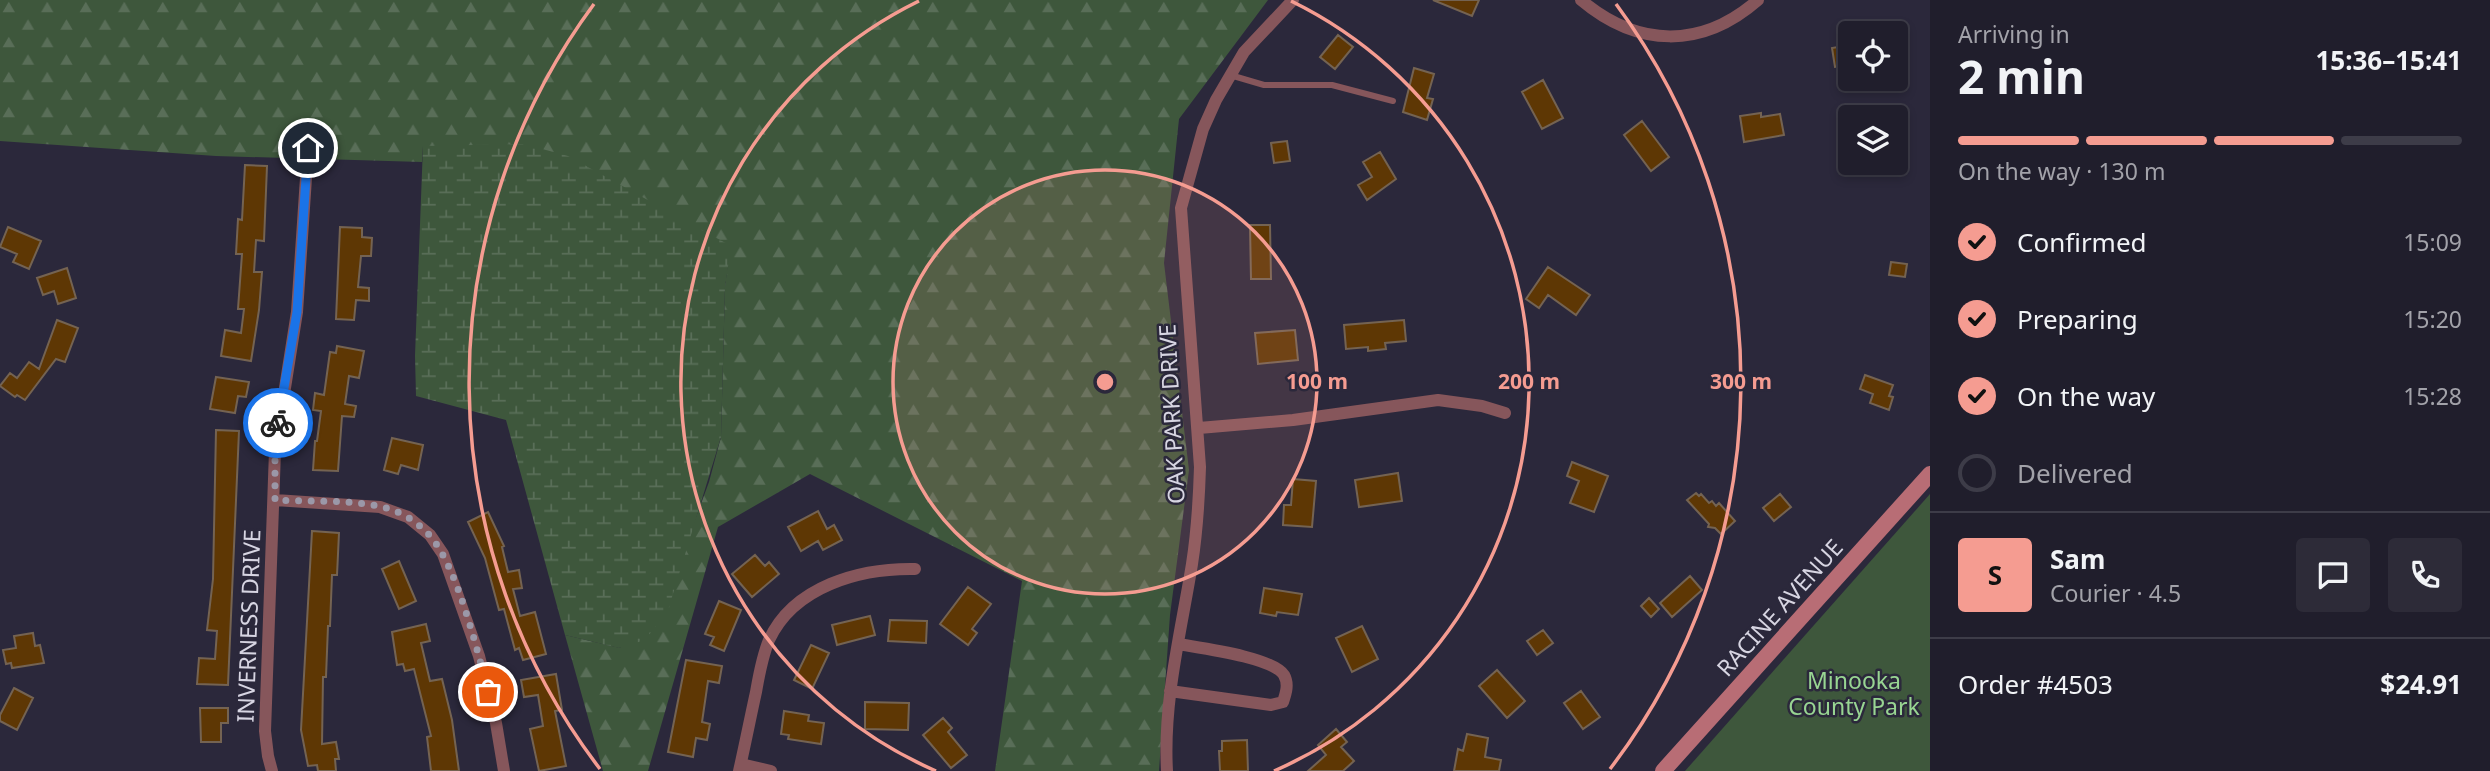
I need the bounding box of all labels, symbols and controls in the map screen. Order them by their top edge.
text: Arriving in [1958,18,2070,50]
map controls [1838,21,1908,175]
button: locate [1838,21,1908,91]
text: 15:36–15:41 [2315,42,2462,78]
text: 2 min [1958,45,2085,107]
button: layers [1838,105,1908,175]
pin [278,118,338,178]
icon: home [289,129,327,167]
text: On the way · 130 m [1958,155,2165,187]
icon: check [1958,223,1996,261]
text: Confirmed [2017,224,2147,260]
text: 15:09 [2403,226,2462,258]
icon: check [1958,300,1996,338]
text: Preparing [2017,301,2138,337]
text: 15:20 [2403,303,2462,335]
street label: OAK PARK DRIVE [1150,323,1192,505]
text: 100 m [1286,367,1348,395]
text: 200 m [1498,367,1560,395]
text: 300 m [1710,367,1772,395]
centre of rings [1093,370,1117,394]
icon: check [1958,377,1996,415]
text: On the way [2017,378,2155,414]
text: 15:28 [2403,380,2462,412]
courier [243,388,313,458]
icon: bike [259,404,297,442]
text: Delivered [2017,455,2133,491]
street label: INVERNESS DRIVE [229,529,267,723]
street label: RACINE AVENUE [1709,532,1850,683]
button: chat [2296,538,2370,612]
button: phone [2388,538,2462,612]
text: Sam [2050,541,2105,577]
text: S [1988,557,2002,593]
text: Courier · 4.5 [2050,577,2181,609]
pin [458,662,518,722]
park label: Minooka County Park [1788,664,1920,722]
text: Order #4503 [1958,666,2113,702]
text: $24.91 [2380,666,2462,702]
icon: bag [469,673,507,711]

